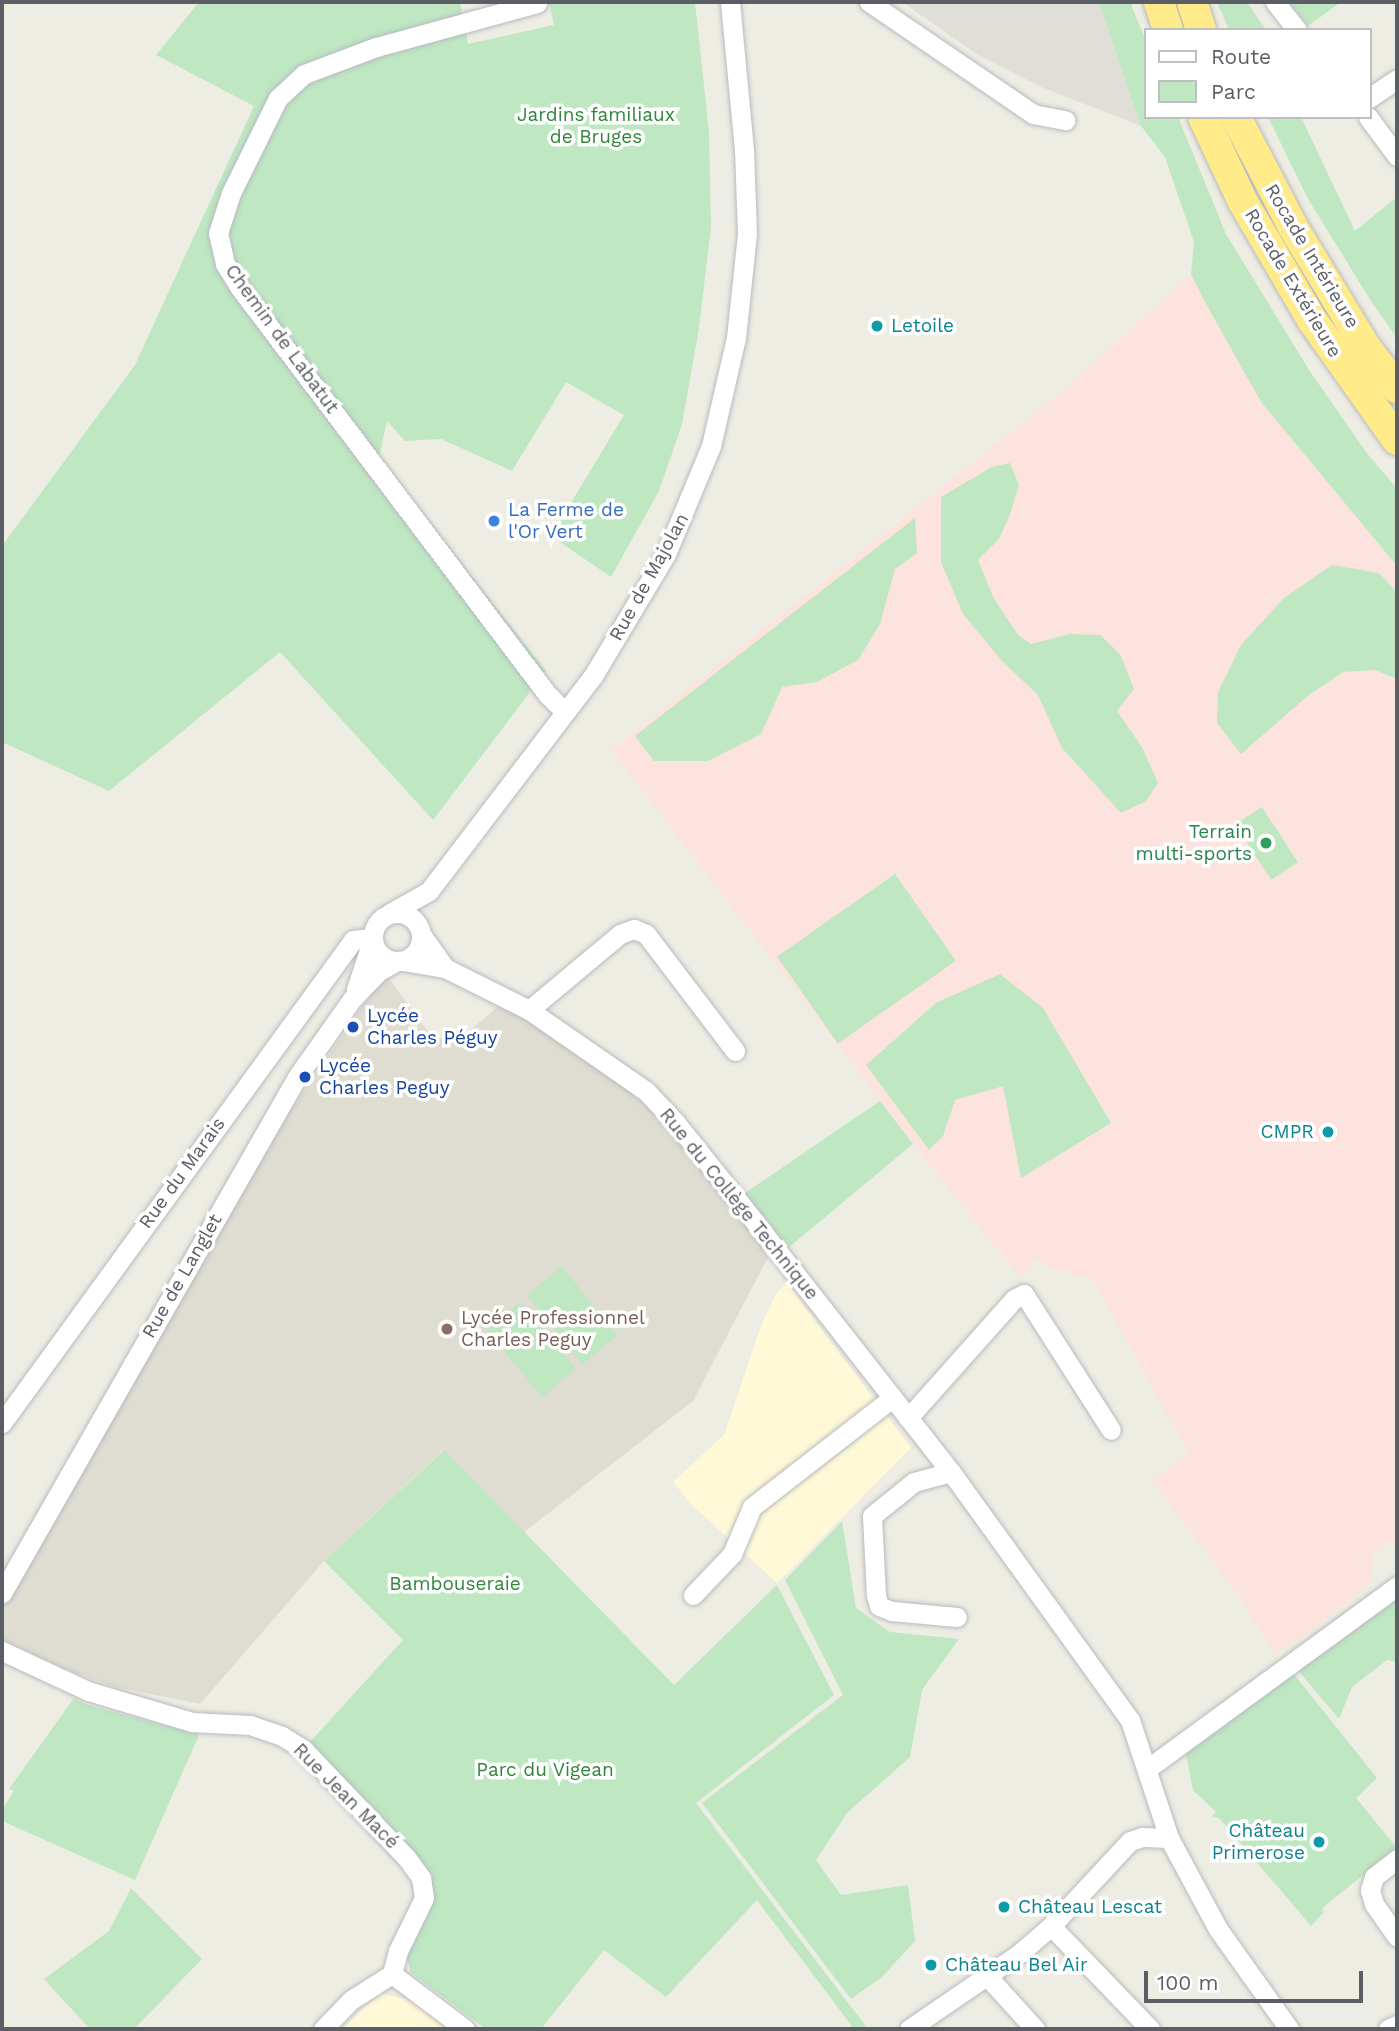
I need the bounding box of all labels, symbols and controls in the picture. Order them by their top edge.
legend [1144,28,1371,119]
text: Route [1211,44,1271,69]
text: Parc [1211,79,1256,104]
park label: Jardins familiaux de Bruges [517,104,675,148]
street label: Rocade Intérieure [1260,180,1364,332]
street label: Rocade Extérieure [1240,204,1346,362]
street label: Chemin de Labatut [220,260,344,418]
place label: Letoile [891,315,954,337]
marker: Letoile [869,318,885,334]
place label: La Ferme de l'Or Vert [508,499,624,543]
street label: Rue de Majolan [604,509,694,645]
marker: La Ferme de l'Or Vert [486,513,502,529]
place label: Terrain multi-sports [1136,821,1252,865]
marker: Terrain multi-sports [1258,835,1274,851]
place label: Lycée Charles Péguy [367,1005,498,1049]
marker: Lycée Charles Péguy [345,1019,361,1035]
place label: Lycée Charles Peguy [319,1055,450,1099]
marker: Lycée Charles Peguy [297,1069,313,1085]
street label: Rue du Collège Technique [654,1103,824,1305]
street label: Rue du Marais [134,1113,230,1233]
place label: CMPR [1261,1121,1314,1143]
marker: CMPR [1320,1124,1336,1140]
street label: Rue de Langlet [137,1210,227,1342]
place label: Lycée Professionnel Charles Peguy [461,1307,645,1351]
marker: Lycée Professionnel Charles Peguy [439,1321,455,1337]
park label: Bambouseraie [389,1573,521,1595]
street label: Rue Jean Macé [288,1738,404,1854]
park label: Parc du Vigean [476,1759,614,1781]
place label: Château Primerose [1212,1820,1305,1864]
marker: Château Primerose [1311,1834,1327,1850]
place label: Château Lescat [1018,1896,1162,1918]
marker: Château Lescat [996,1899,1012,1915]
place label: Château Bel Air [945,1954,1089,1976]
marker: Château Bel Air [923,1957,939,1973]
scale bar [1147,1958,1366,2002]
text: 100 m [1157,1970,1219,1995]

